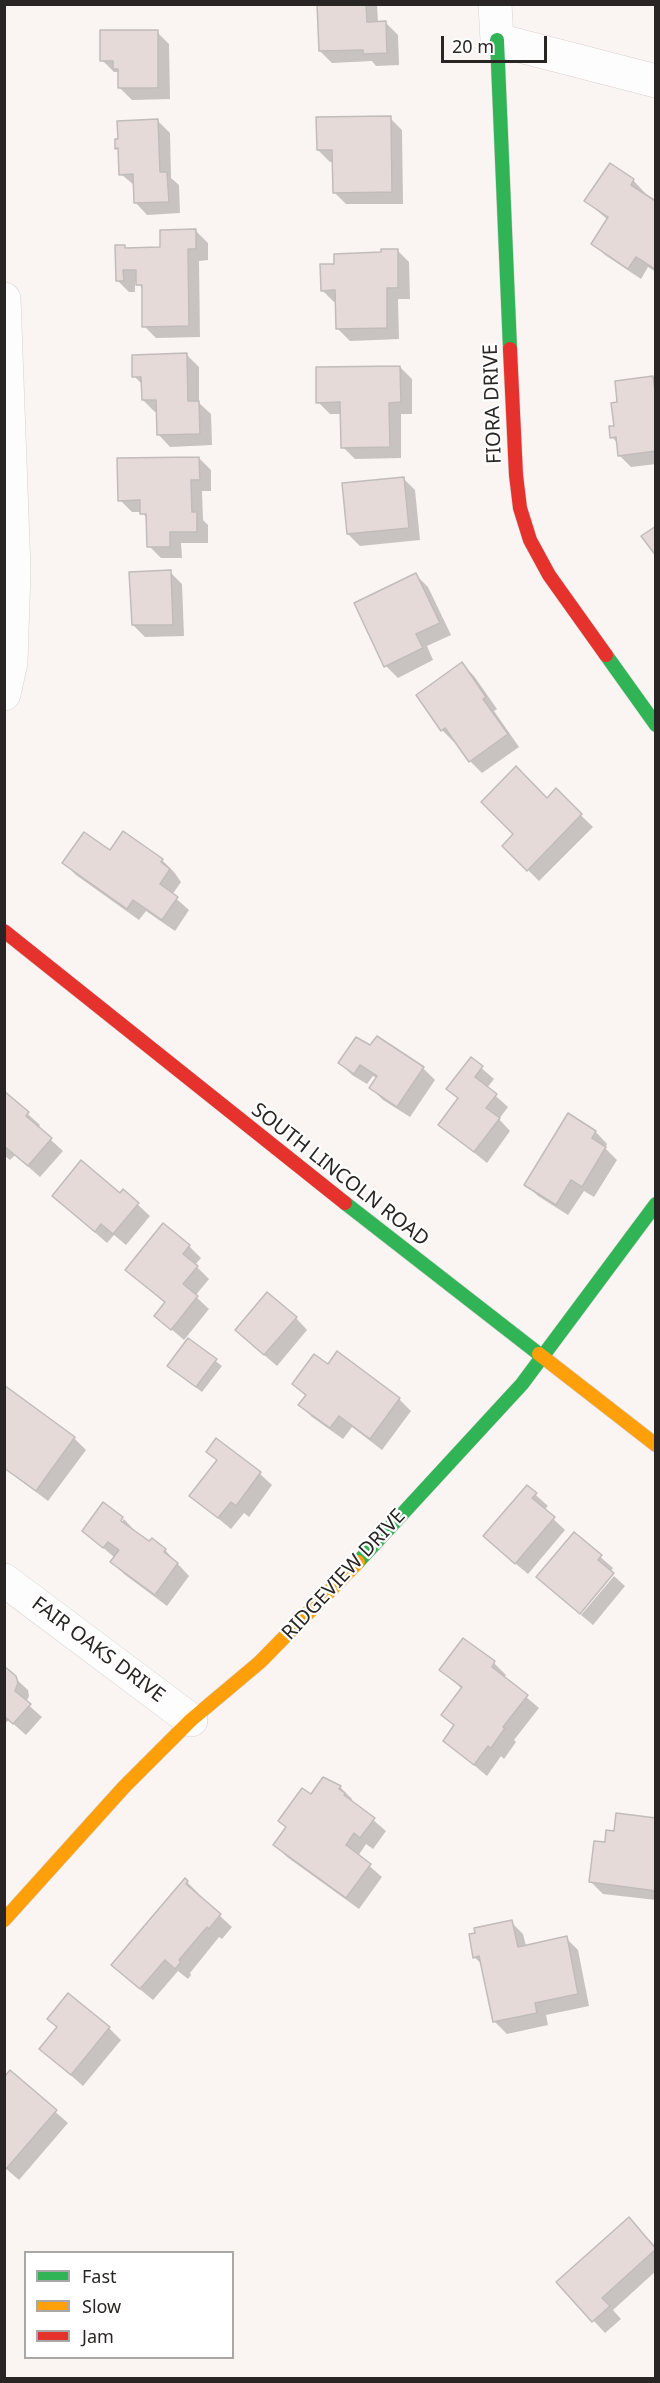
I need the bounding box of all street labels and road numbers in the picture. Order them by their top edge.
street label: FIORA DRIVE [479,344,507,464]
street label: SOUTH LINCOLN ROAD [246,1098,434,1252]
street label: RIDGEVIEW DRIVE [277,1505,411,1645]
street label: FAIR OAKS DRIVE [27,1592,169,1708]

